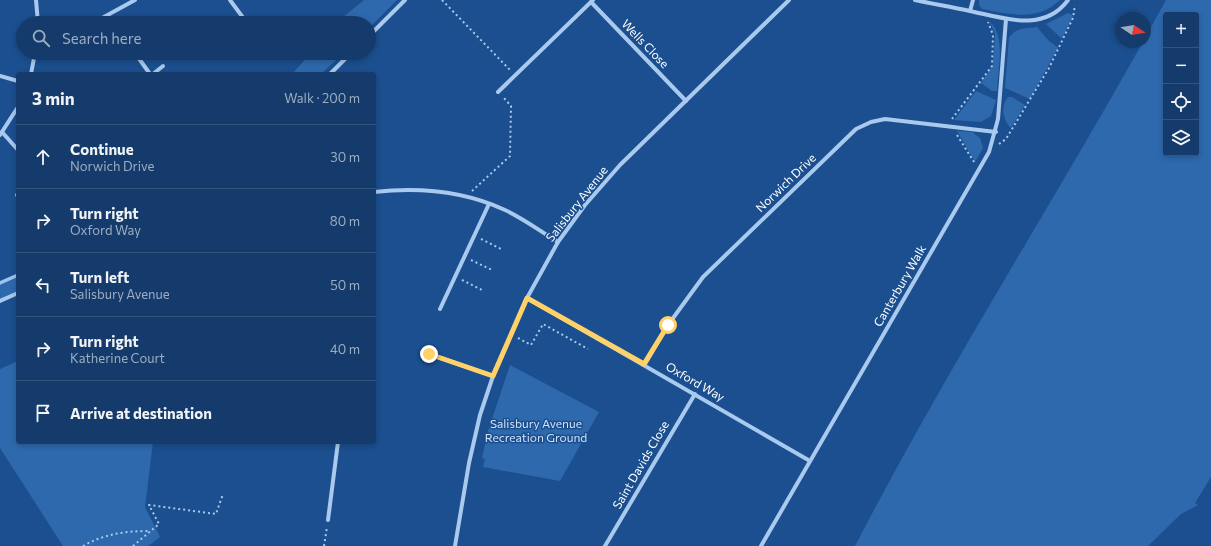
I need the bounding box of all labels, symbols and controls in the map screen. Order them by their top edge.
north arrow [1115,12,1151,48]
map controls [1163,12,1199,156]
button: + [1163,12,1199,48]
search box [16,16,376,60]
street label: Wells Close [619,16,672,70]
icon: search [30,27,52,49]
text: Search here [62,29,141,47]
button: − [1163,48,1199,84]
button: locate [1163,84,1199,120]
text: 3 min [32,88,75,109]
text: Walk · 200 m [284,90,360,106]
button: layers [1163,120,1199,156]
text: Continue [70,140,134,158]
icon: ahead [32,146,54,168]
text: 30 m [330,149,360,165]
street label: Norwich Drive [752,150,818,214]
text: Norwich Drive [70,158,154,174]
street label: Salisbury Avenue [542,163,610,244]
text: Turn right [70,204,139,222]
icon: right [32,210,54,232]
text: 80 m [330,213,360,229]
text: Oxford Way [70,222,141,238]
street label: Canterbury Walk [870,242,928,329]
text: Turn left [70,268,129,286]
icon: left [32,274,54,296]
text: 50 m [330,277,360,293]
text: Salisbury Avenue [70,286,170,302]
route start [659,316,677,334]
text: Turn right [70,332,139,350]
icon: right [32,338,54,360]
text: 40 m [330,341,360,357]
route end [420,345,438,363]
text: Katherine Court [70,350,165,366]
street label: Oxford Way [664,359,727,404]
icon: arrive [32,402,54,424]
text: Arrive at destination [70,404,212,422]
park label: Salisbury Avenue Recreation Ground [485,416,587,444]
street label: Saint Davids Close [609,418,671,511]

